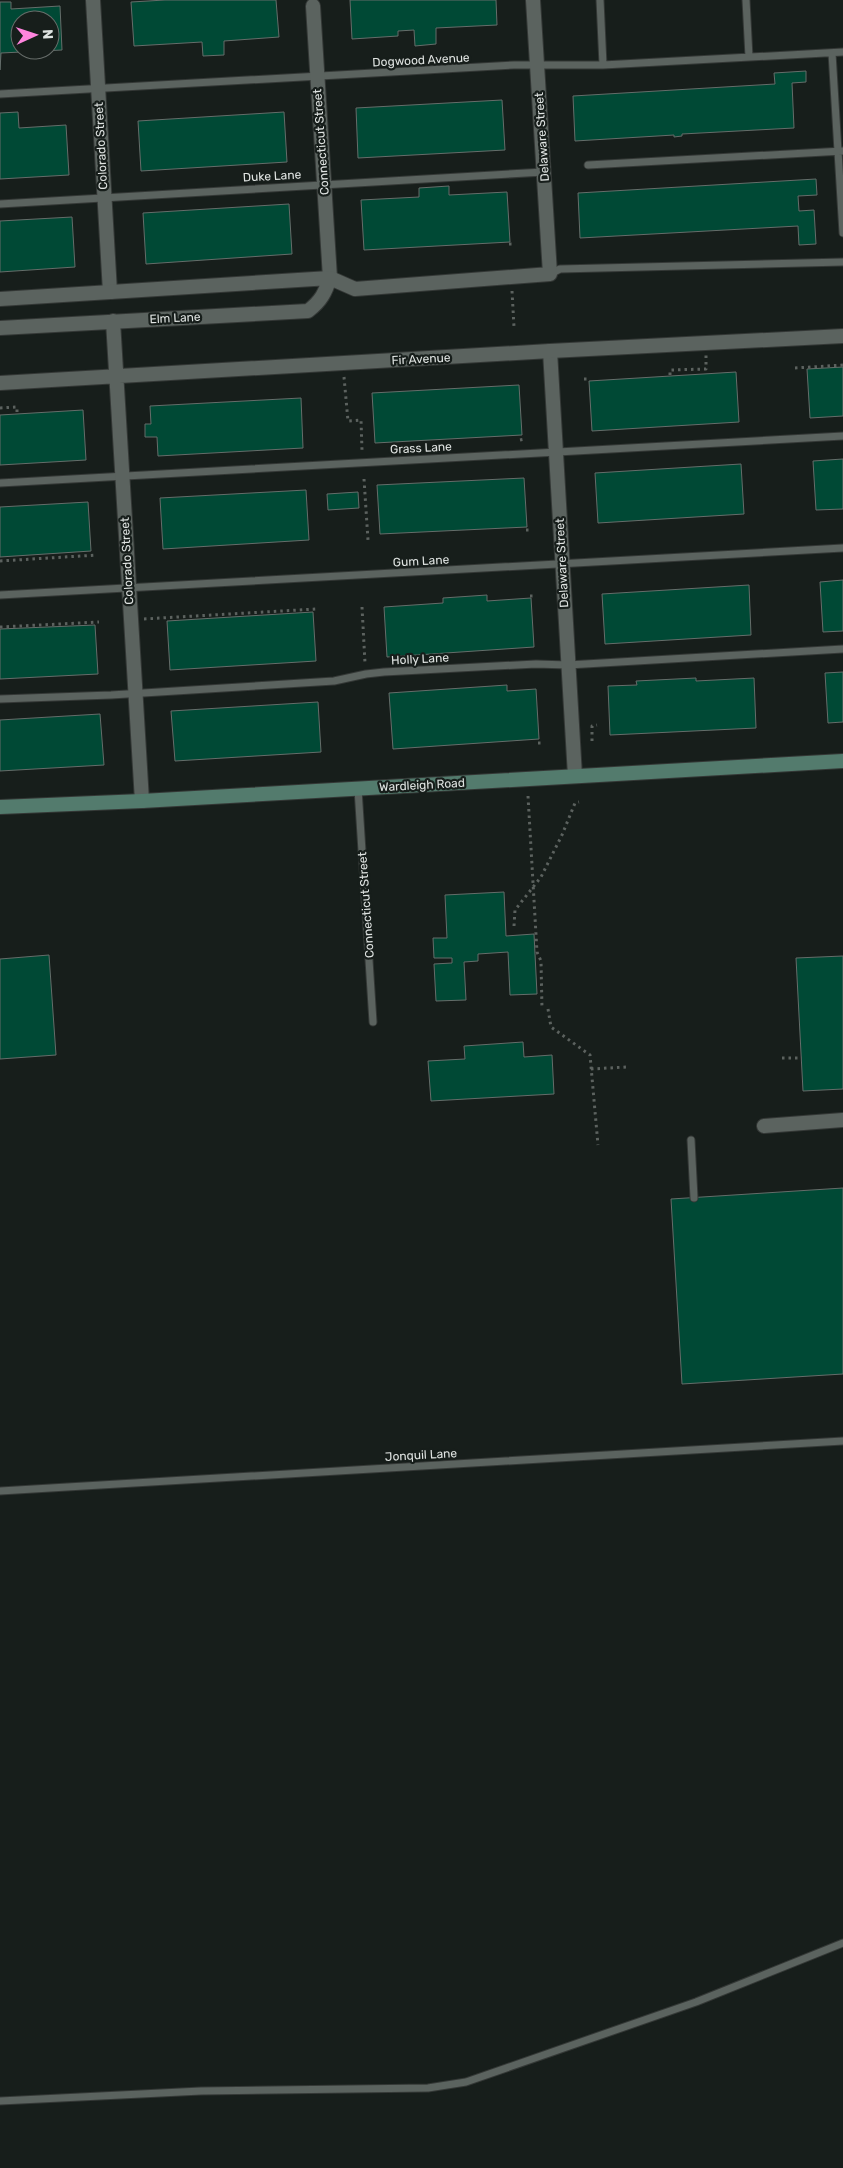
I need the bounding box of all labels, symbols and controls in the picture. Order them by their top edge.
north arrow [10,10,60,60]
text: N [39,29,56,40]
street label: Dogwood Avenue [372,50,470,70]
street label: Connecticut Street [310,88,332,196]
street label: Delaware Street [532,92,552,182]
street label: Colorado Street [92,102,110,190]
street label: Duke Lane [242,167,302,185]
street label: Elm Lane [149,310,201,326]
street label: Fir Avenue [391,350,451,368]
street label: Grass Lane [390,439,453,457]
street label: Colorado Street [118,517,136,605]
street label: Delaware Street [553,518,571,608]
street label: Gum Lane [392,553,450,569]
street label: Holly Lane [391,650,450,668]
street label: Wardleigh Road [379,776,465,794]
street label: Connecticut Street [355,851,377,959]
street label: Jonquil Lane [385,1446,458,1464]

